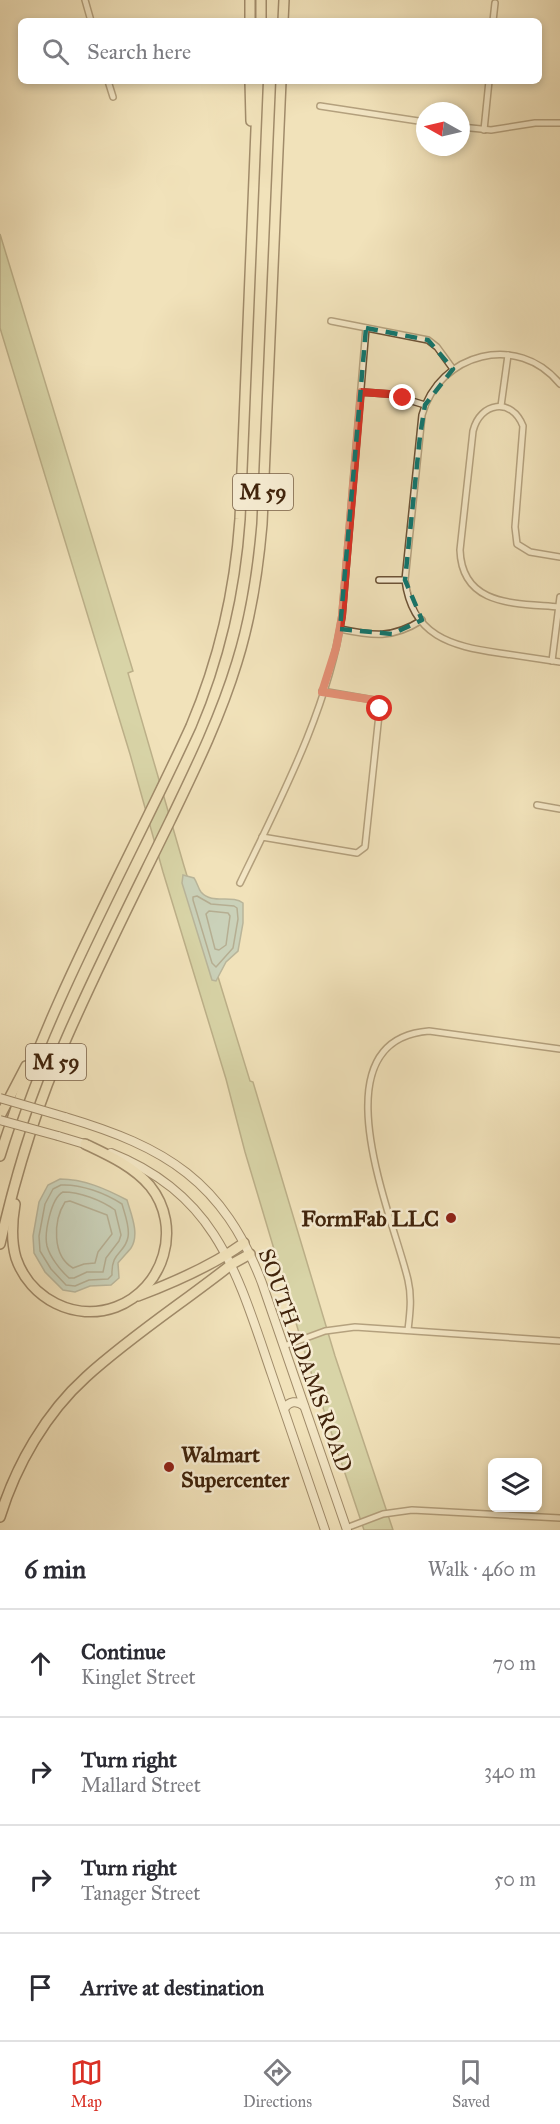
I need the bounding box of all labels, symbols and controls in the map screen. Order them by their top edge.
search box [18,18,542,84]
icon: search [39,35,72,68]
text: Search here [87,38,191,65]
north arrow [416,102,470,156]
route end [389,384,415,410]
road number: M 59 [233,474,293,510]
route start [366,695,392,721]
road number: M 59 [26,1044,86,1080]
place label: FormFab LLC [301,1205,439,1232]
marker: FormFab LLC [444,1211,458,1225]
street label: SOUTH ADAMS ROAD [253,1245,359,1476]
place label: Walmart Supercenter [181,1441,290,1493]
map controls [488,1458,542,1512]
button: layers [488,1458,542,1512]
marker: Walmart Supercenter [162,1460,176,1474]
text: 6 min [24,1553,86,1585]
text: Walk · 460 m [428,1557,536,1581]
text: Continue [81,1638,166,1665]
icon: ahead [24,1647,57,1680]
text: 70 m [493,1651,536,1675]
text: Kinglet Street [81,1665,196,1689]
text: Turn right [81,1746,177,1773]
icon: right [24,1755,57,1788]
text: 340 m [484,1759,536,1783]
text: Mallard Street [81,1773,201,1797]
text: Turn right [81,1854,177,1881]
icon: right [24,1863,57,1896]
text: 50 m [494,1867,536,1891]
text: Tanager Street [81,1881,200,1905]
icon: arrive [24,1971,57,2004]
text: Arrive at destination [81,1974,264,2001]
tab: Map [70,2056,103,2111]
tab: Directions [243,2056,312,2111]
tab: Saved [452,2056,490,2111]

